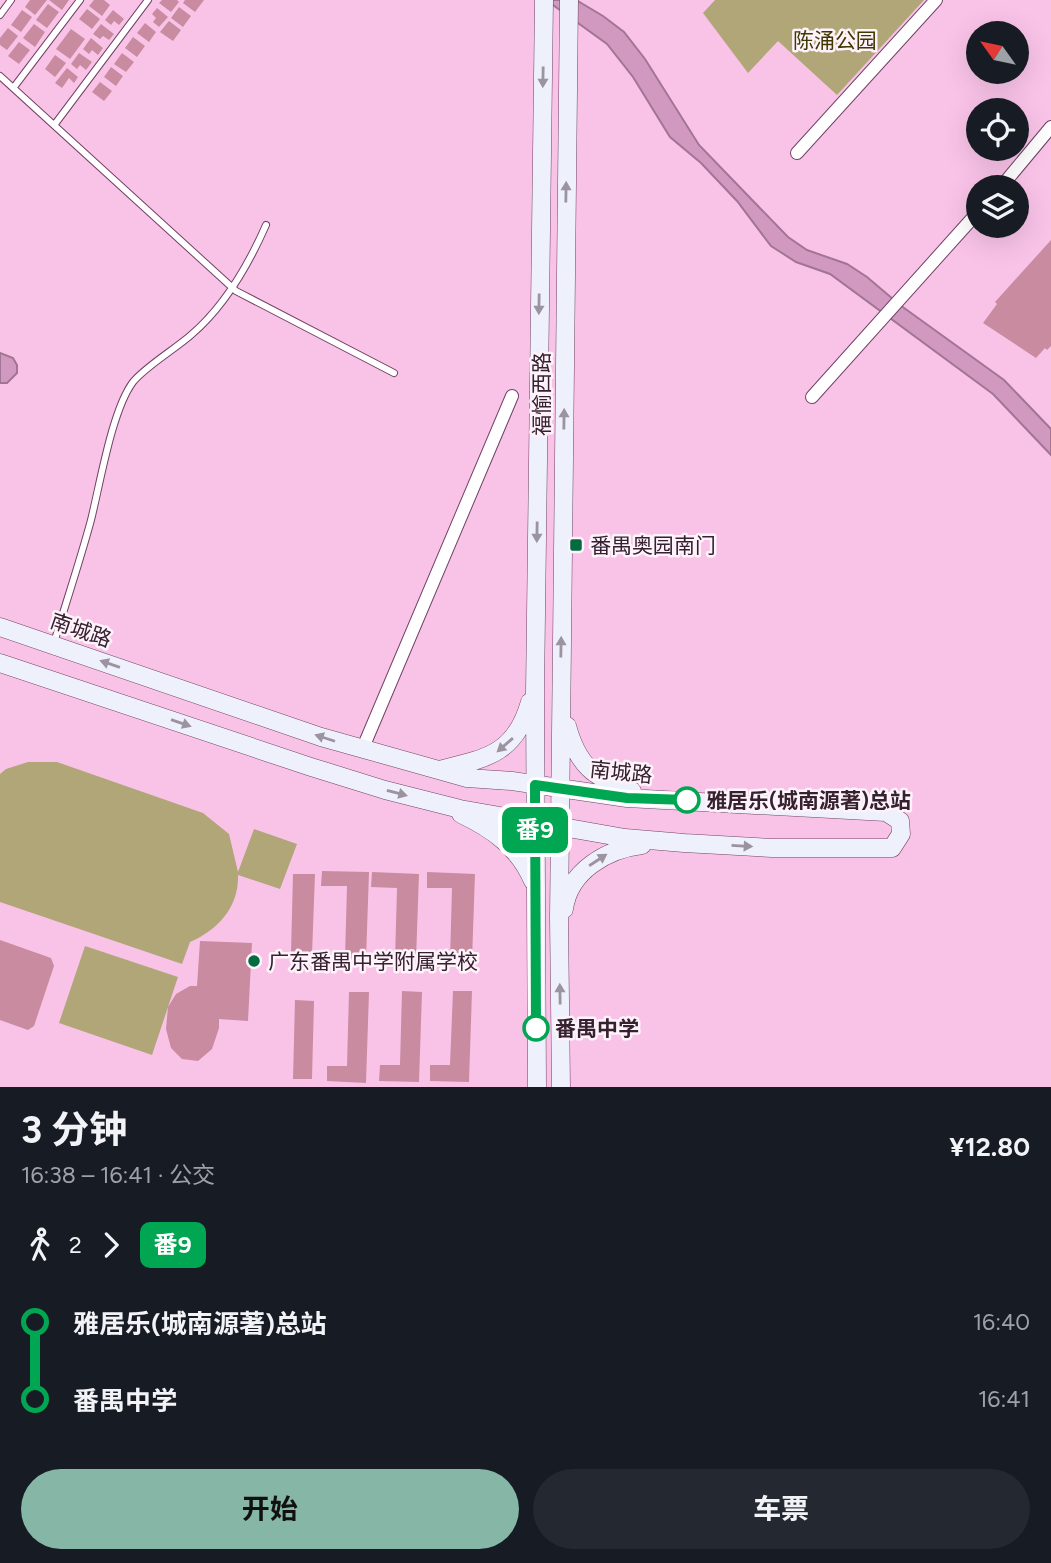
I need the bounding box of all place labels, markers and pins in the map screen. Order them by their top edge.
place label: 番禺奥园南门 [590,533,716,558]
marker: 番禺奥园南门 [568,537,584,553]
marker: 雅居乐(城南源著)总站 [674,787,700,813]
place label: 雅居乐(城南源著)总站 [706,788,911,813]
place label: 广东番禺中学附属学校 [268,949,478,974]
marker: 广东番禺中学附属学校 [246,953,262,969]
marker: 番禺中学 [523,1015,549,1041]
place label: 番禺中学 [555,1016,639,1041]

